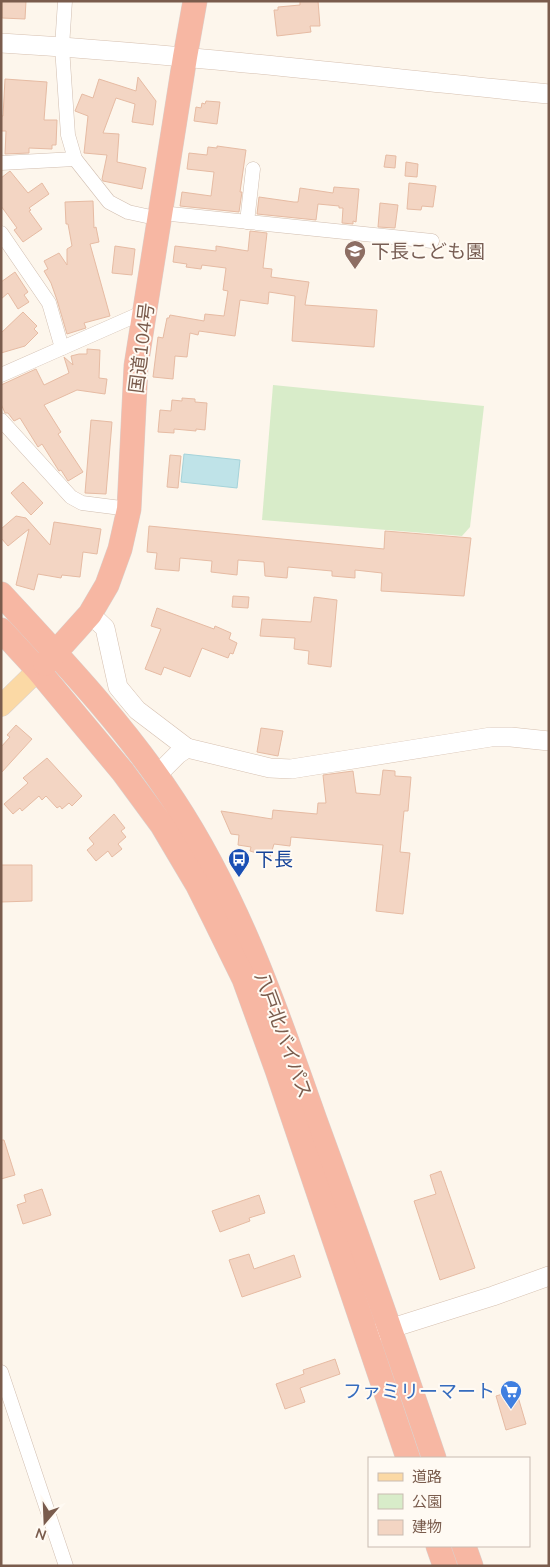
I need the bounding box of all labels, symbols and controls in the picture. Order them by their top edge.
school or university icon: 下長こども園 [343,239,367,270]
place label: 下長こども園 [371,239,485,263]
street label: 国道104号 [124,301,158,395]
bus stop icon: 下長 [227,847,251,878]
place label: 下長 [255,847,293,871]
street label: 八戸北バイパス [250,969,318,1101]
place label: ファミリーマート [343,1379,495,1403]
supermarket icon: ファミリーマート [499,1379,523,1410]
legend [368,1457,530,1547]
text: 道路 [412,1467,442,1486]
text: 公園 [412,1492,442,1511]
north arrow [20,1497,70,1547]
text: 建物 [412,1517,442,1536]
text: N [33,1524,49,1545]

